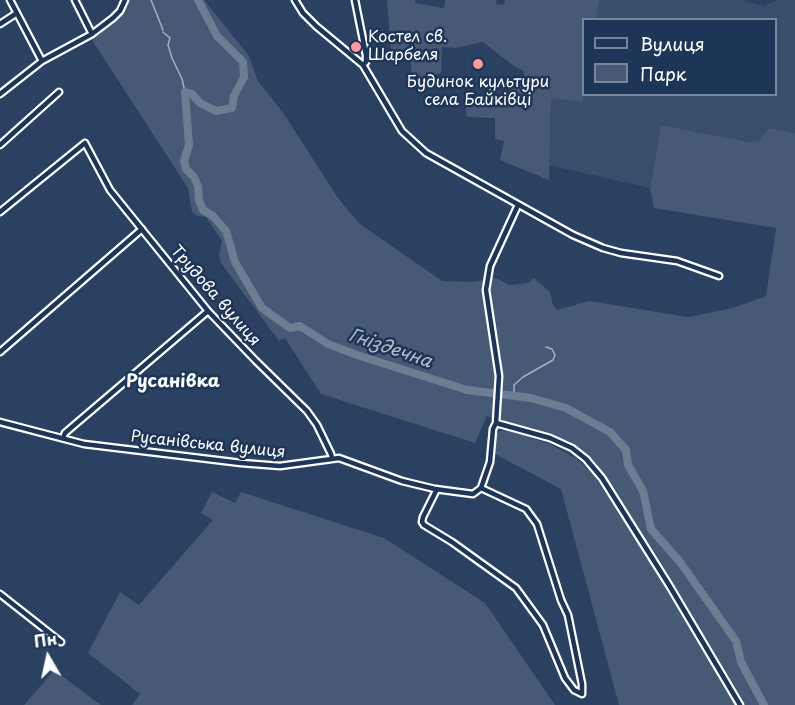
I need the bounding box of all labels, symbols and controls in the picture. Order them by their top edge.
legend [582,18,777,96]
place label: Костел св. Шарбеля [368,28,447,66]
text: Вулиця [640,30,705,57]
marker: Костел св. Шарбеля [349,40,363,54]
marker: Будинок культури села Байківці [471,57,485,71]
text: Парк [640,60,686,87]
place label: Будинок культури села Байківці [407,73,549,111]
street label: Трудова вулиця [166,242,264,350]
water label: Гніздечна [346,325,434,373]
district label: Русанівка [126,371,220,393]
street label: Русанівська вулиця [130,427,286,463]
text: Пн [32,626,59,653]
north arrow [18,627,78,687]

